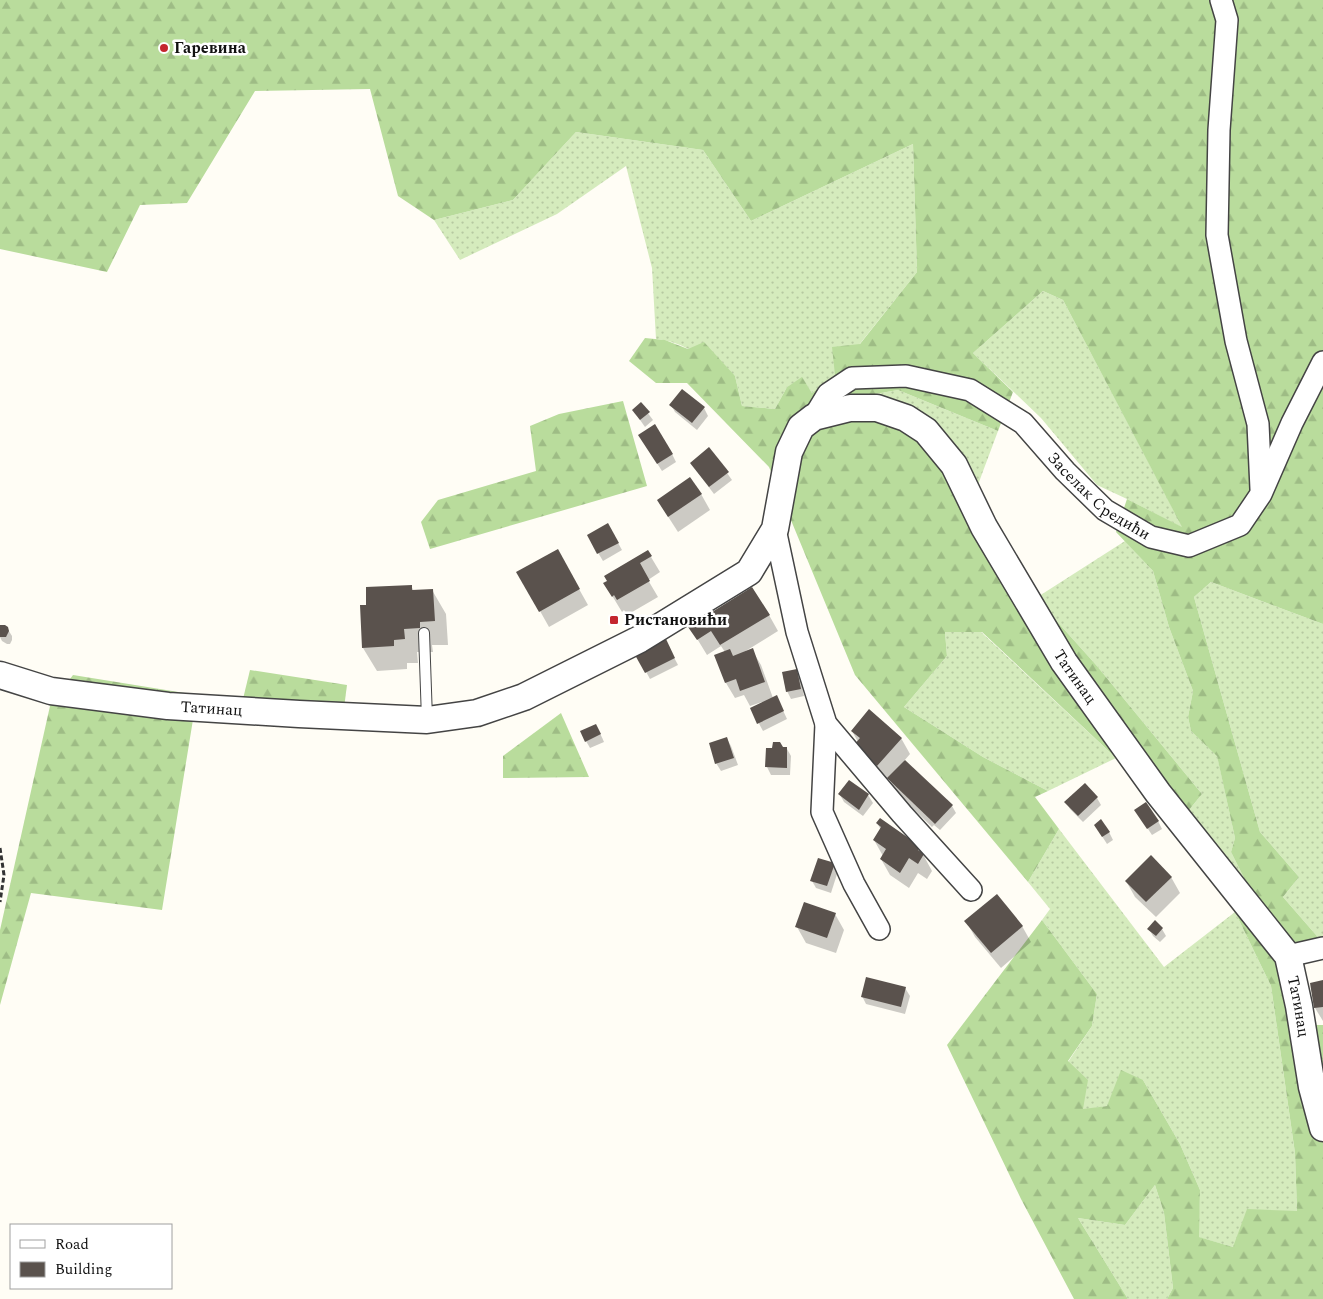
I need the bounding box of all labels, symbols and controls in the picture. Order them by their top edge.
place label: Гаревина [174,36,247,60]
marker: Гаревина [158,42,170,54]
street label: Заселак Средићи [1042,447,1155,546]
place label: Ристановићи [624,608,727,632]
marker: Ристановићи [608,614,620,626]
street label: Татинац [1047,645,1103,709]
street label: Татинац [180,695,243,723]
street label: Татинац [1281,973,1316,1039]
legend [10,1224,172,1289]
text: Road [55,1233,89,1256]
text: Building [55,1258,112,1281]

